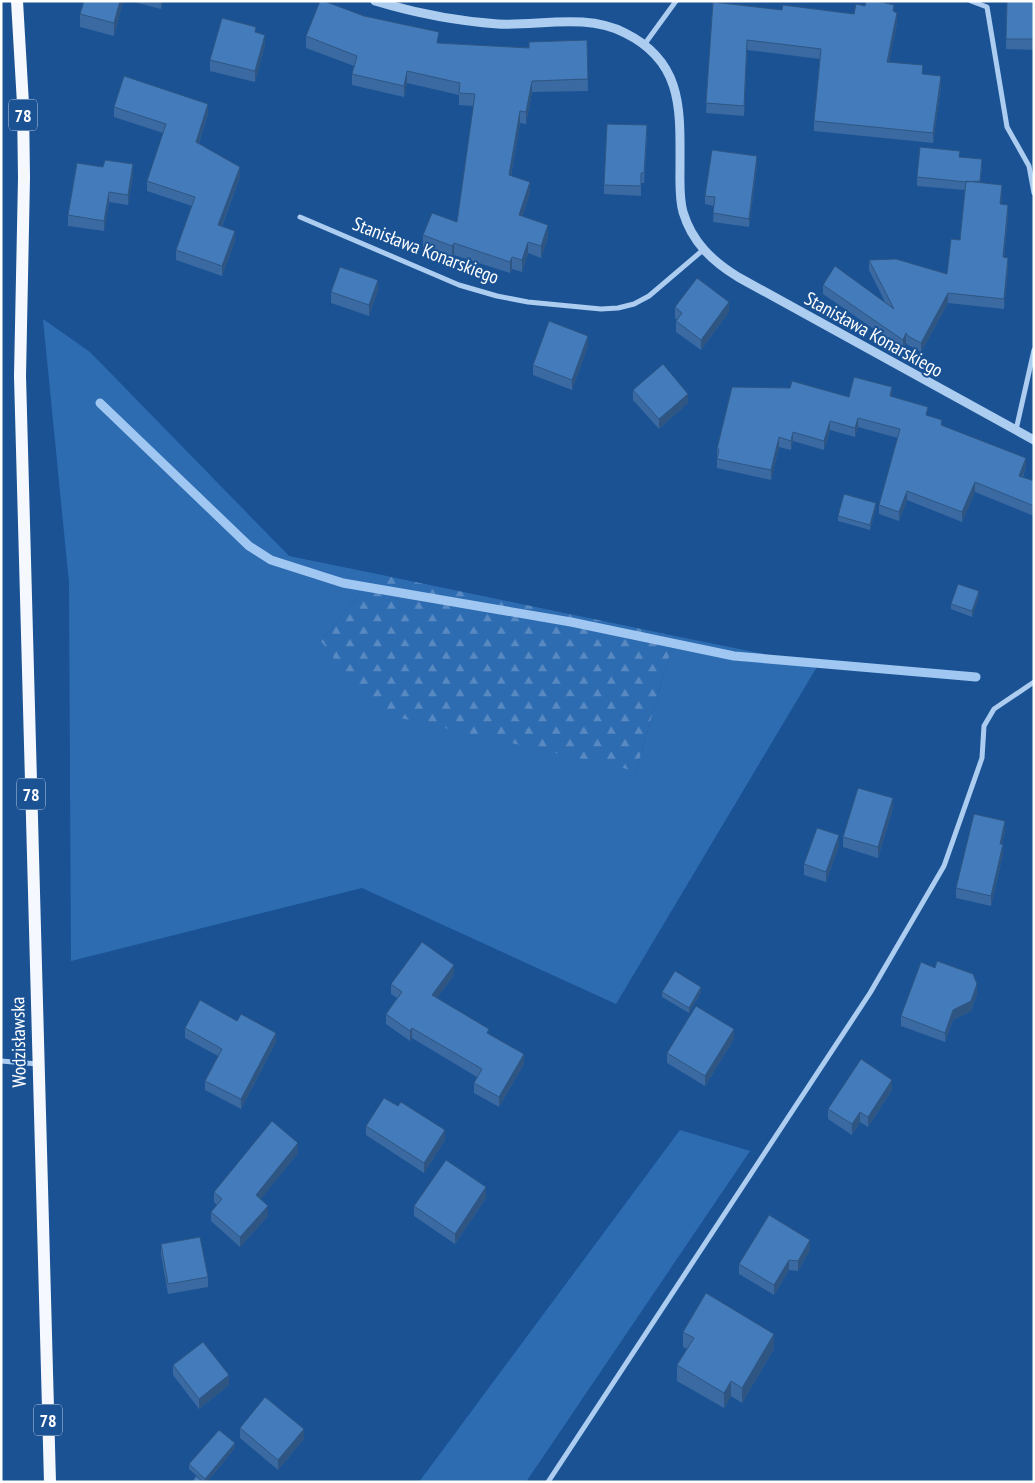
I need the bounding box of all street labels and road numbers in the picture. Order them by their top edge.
road number: 78 [9,100,37,130]
street label: Stanisława Konarskiego [349,211,503,289]
street label: Stanisława Konarskiego [801,286,947,382]
road number: 78 [17,779,45,810]
street label: Wodzisławska [5,997,31,1087]
road number: 78 [34,1404,62,1436]

